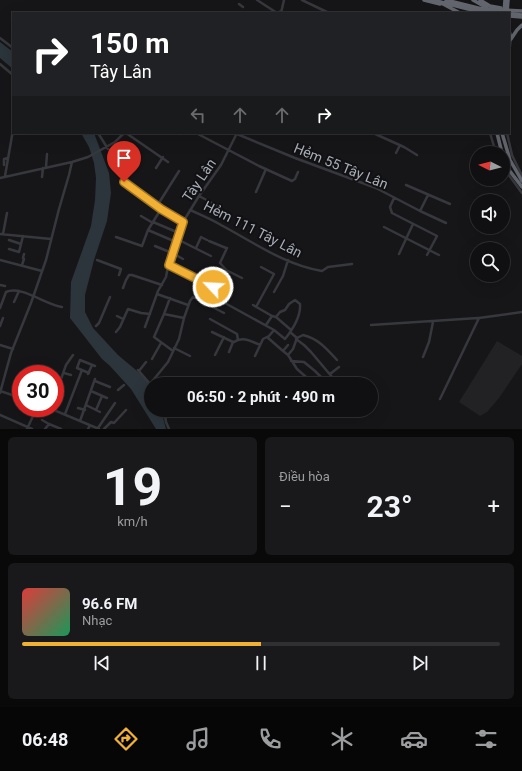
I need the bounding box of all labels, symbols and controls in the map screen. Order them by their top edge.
text: 150 m [90,27,169,60]
icon: right [24,28,76,80]
text: Tây Lân [90,61,152,82]
icon: left [187,104,209,126]
icon: ahead [229,104,251,126]
icon: ahead [271,104,293,126]
icon: right [313,104,335,126]
street label: Hẻm 55 Tây Lân [292,140,390,192]
pin [107,141,141,182]
north arrow [470,146,510,186]
map controls [470,146,510,282]
icon: arrive [113,147,135,169]
street label: Tây Lân [179,156,219,204]
button: sound [470,194,510,234]
street label: Hẻm 111 Tây Lân [201,197,305,261]
button: search [470,242,510,282]
position arrow [192,266,234,308]
speed limit sign: 30 [12,365,64,417]
text: 06:50 · 2 phút · 490 m [187,388,335,406]
text: 19 [103,457,162,518]
text: Điều hòa [279,469,330,484]
text: 23° [366,489,413,524]
text: − [279,494,292,519]
text: + [488,494,500,519]
text: km/h [117,514,148,529]
text: 96.6 FM [82,595,137,613]
text: Nhạc [82,613,112,628]
icon: previous [91,652,113,674]
icon: pause [250,652,272,674]
icon: next [409,652,431,674]
icon: directions [112,725,140,753]
icon: music [184,725,212,753]
icon: phone [256,725,284,753]
icon: climate [328,725,356,753]
icon: car [400,725,428,753]
icon: filters [472,725,500,753]
text: 06:48 [22,729,68,750]

